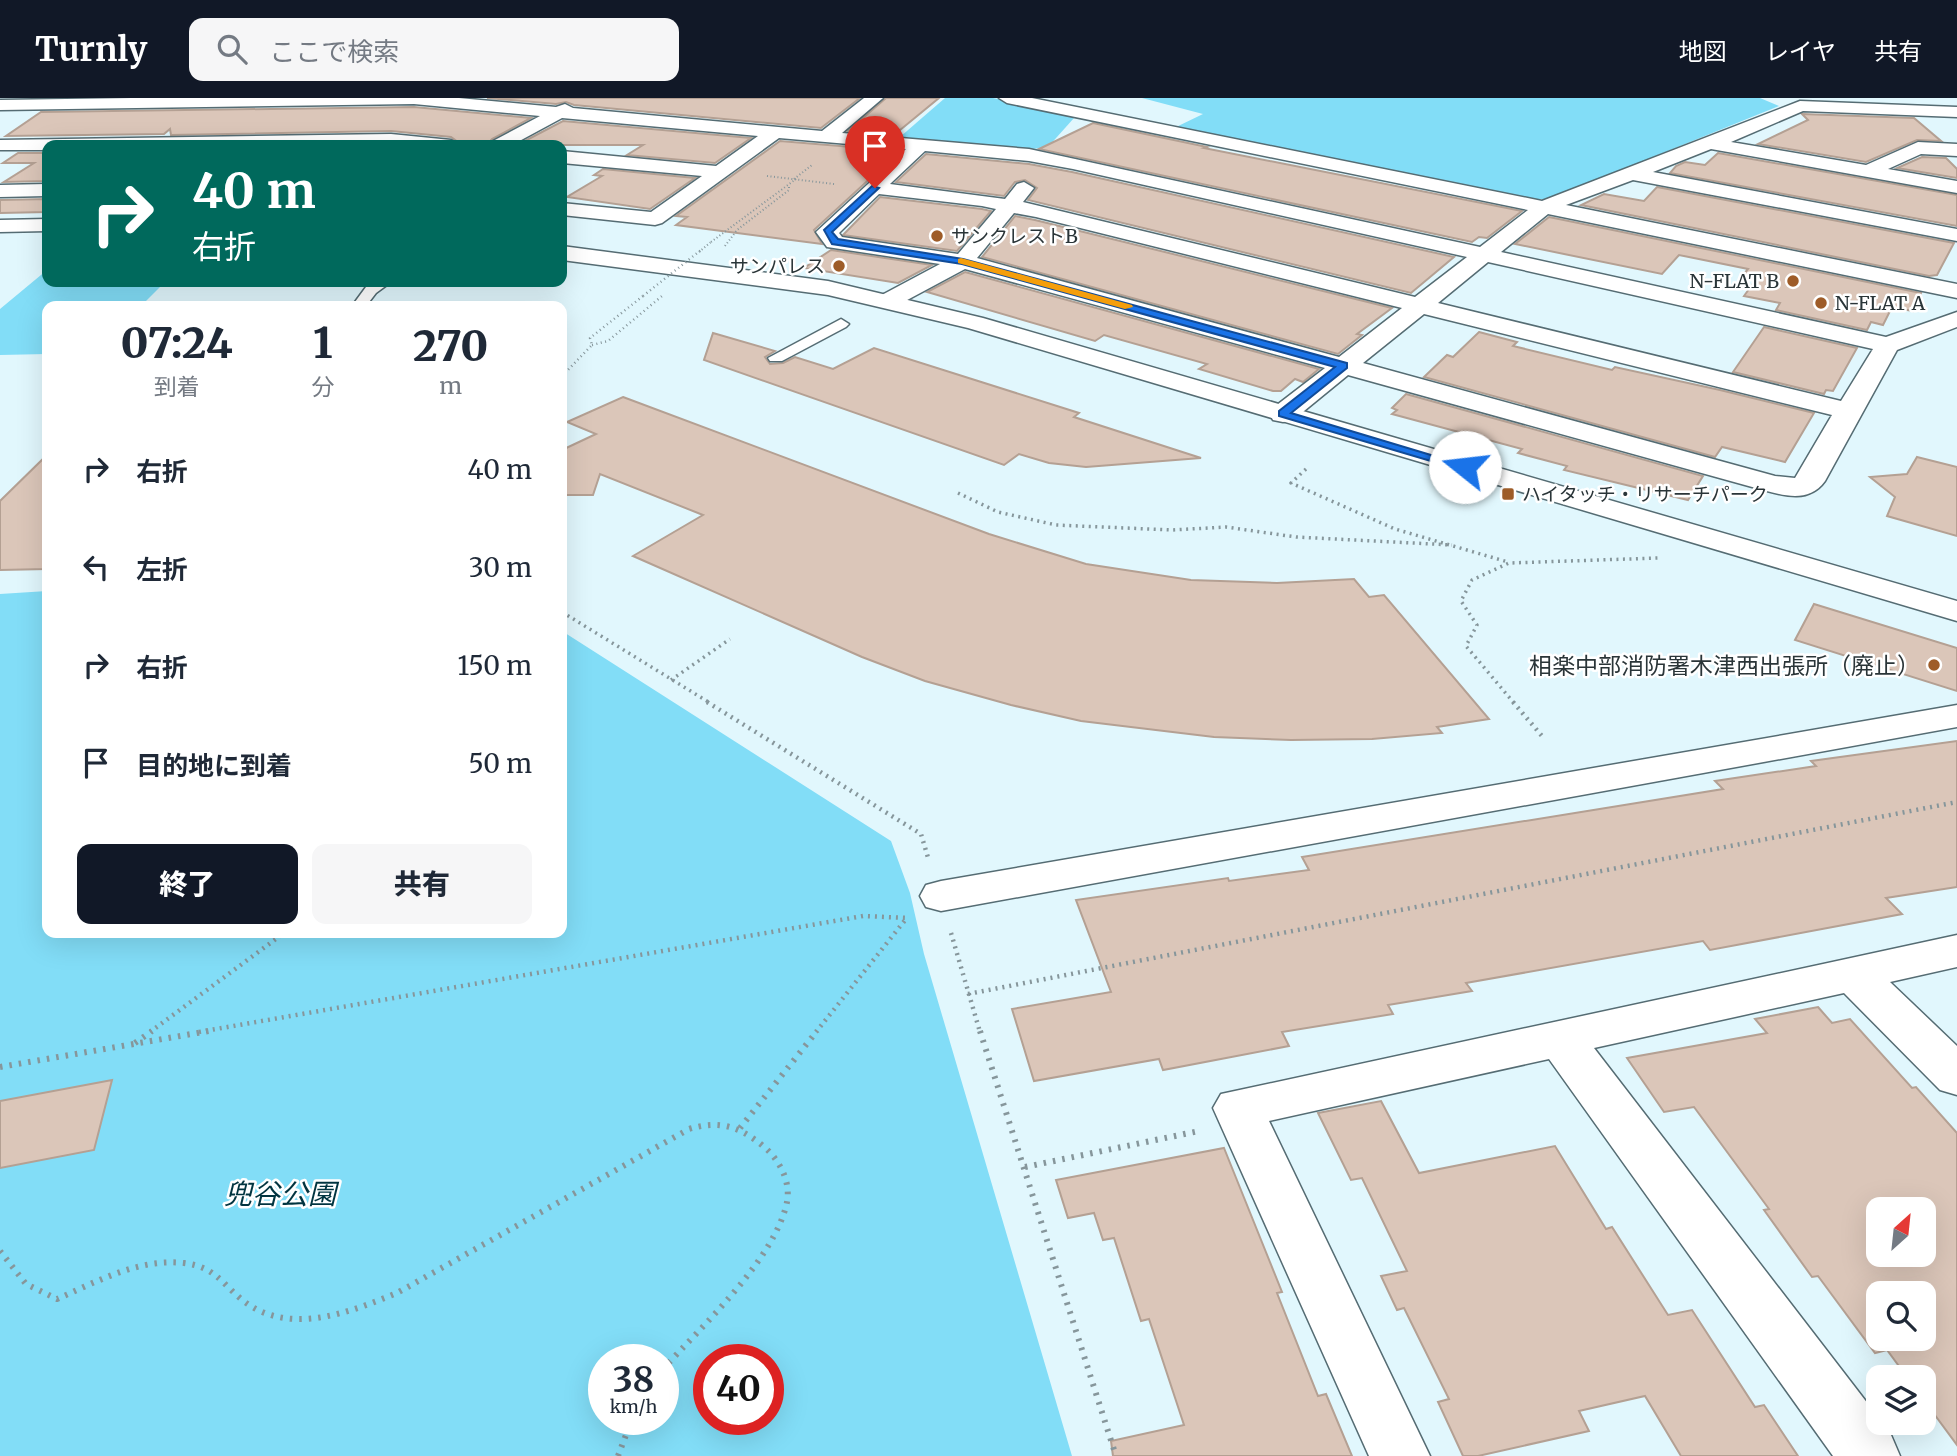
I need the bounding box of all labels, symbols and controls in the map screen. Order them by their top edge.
search box [189,18,679,81]
text: Turnly [35,29,147,70]
icon: search [213,30,251,68]
text: ここで検索 [269,35,399,68]
text: 地図 [1679,36,1727,67]
text: レイヤ [1765,36,1836,67]
text: 共有 [1874,36,1922,67]
pin [845,116,905,188]
icon: arrive [856,127,894,165]
text: 40 m [192,160,316,221]
icon: right [77,168,168,259]
place label: サンクレストB [951,224,1078,248]
text: 右折 [192,227,256,267]
marker: サンクレストB [929,228,945,244]
place label: サンパレス [730,254,825,278]
marker: サンパレス [831,258,847,274]
place label: N-FLAT B [1690,269,1779,293]
marker: N-FLAT B [1785,273,1801,289]
place label: N-FLAT A [1835,291,1926,315]
marker: N-FLAT A [1813,295,1829,311]
text: 07:24 [121,317,233,369]
text: 1 [313,317,333,369]
text: 270 [413,320,488,372]
text: m [439,371,462,400]
text: 到着 [154,372,200,401]
text: 分 [311,372,334,401]
position arrow [1428,430,1502,504]
icon: right [77,450,115,488]
text: 40 m [468,453,532,486]
text: 右折 [136,455,188,488]
place label: ハイタッチ・リサーチパーク [1522,482,1768,506]
marker: ハイタッチ・リサーチパーク [1500,486,1516,502]
icon: left [77,548,115,586]
text: 30 m [469,551,532,584]
text: 左折 [136,553,188,586]
icon: right [77,646,115,684]
text: 150 m [458,649,532,682]
text: 右折 [136,651,188,684]
place label: 相楽中部消防署木津西出張所（廃止） [1529,651,1920,680]
marker: 相楽中部消防署木津西出張所（廃止） [1926,657,1942,673]
icon: arrive [77,744,115,782]
text: 50 m [468,747,532,780]
text: 目的地に到着 [136,749,292,782]
button: 終了 [77,844,298,924]
button: 共有 [312,844,532,924]
park label: 兜谷公園 [224,1176,340,1212]
north arrow [1866,1197,1936,1267]
map controls [1866,1197,1936,1435]
button: search [1866,1281,1936,1351]
speed limit sign: 40 [693,1344,784,1435]
text: 38 [613,1358,654,1402]
button: layers [1866,1365,1936,1435]
text: km/h [610,1395,657,1418]

